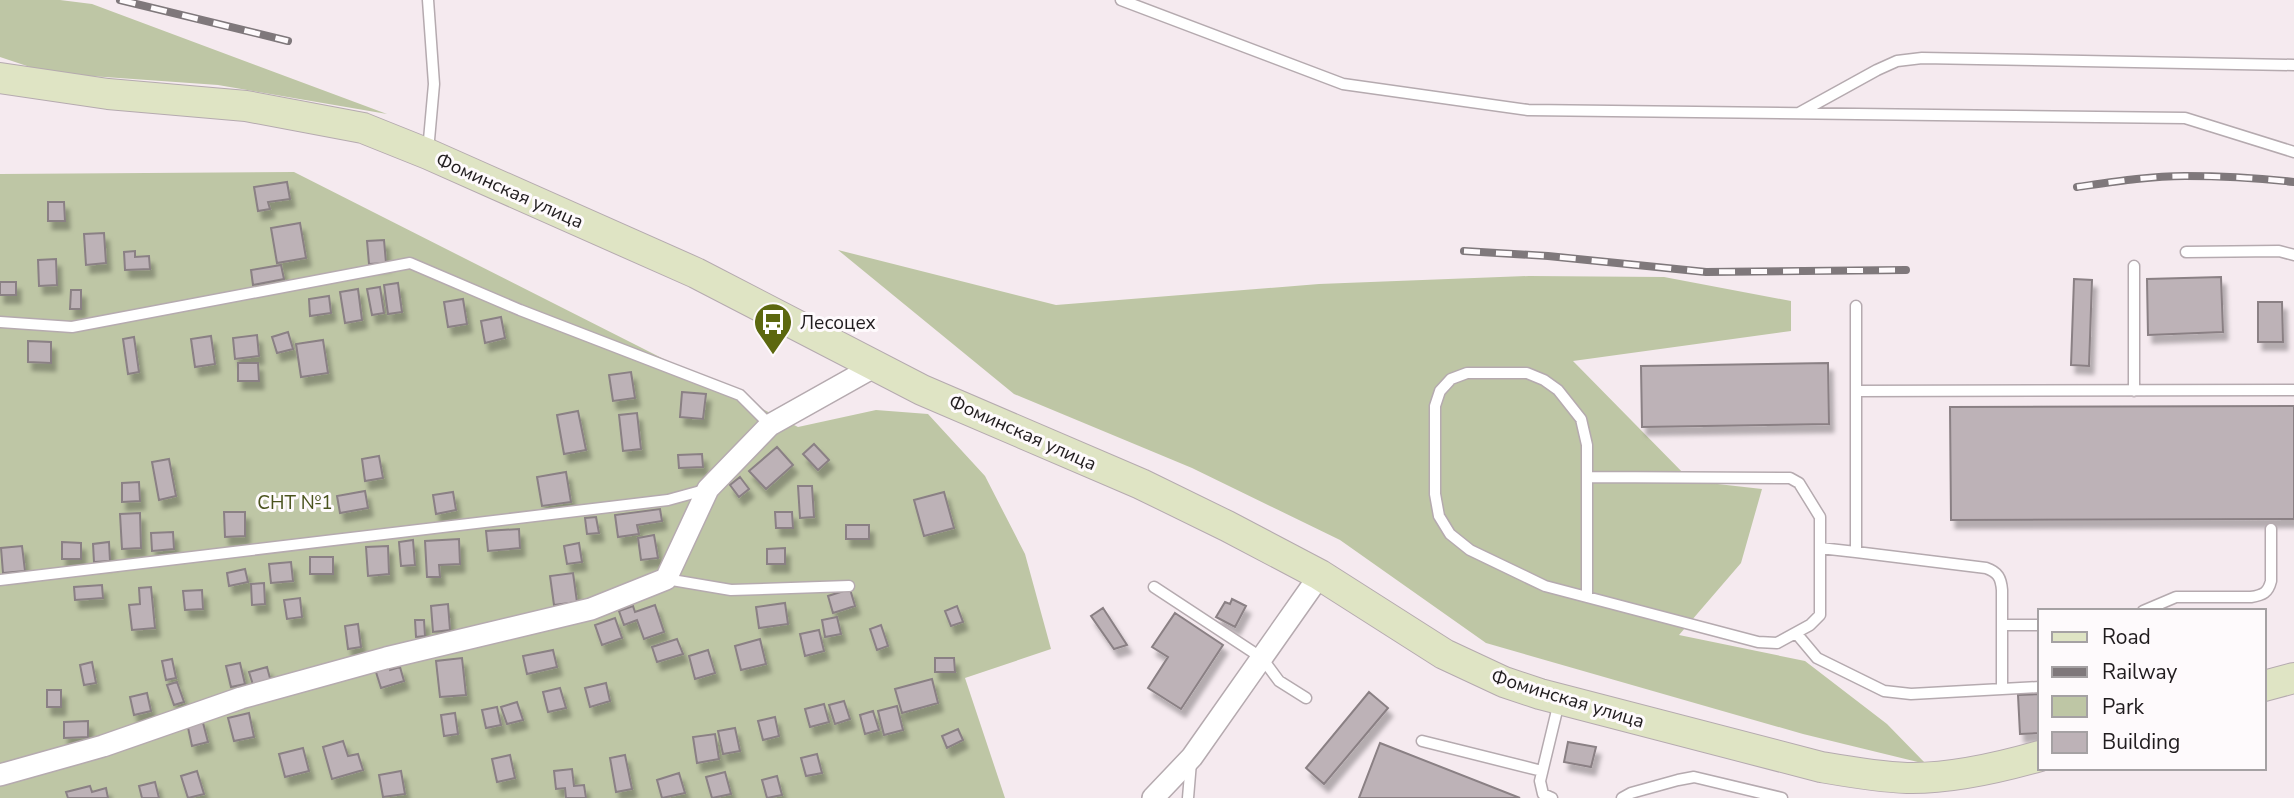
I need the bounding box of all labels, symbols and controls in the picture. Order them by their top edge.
street label: Фоминская улица [432,147,587,235]
bus stop icon: Лесоцех [752,301,794,356]
place label: Лесоцех [800,310,876,336]
street label: Фоминская улица [945,389,1100,477]
park label: СНТ №1 [257,490,333,516]
legend [2038,609,2266,770]
text: Road [2102,623,2151,651]
text: Railway [2102,658,2177,686]
street label: Фоминская улица [1488,663,1647,735]
text: Park [2102,693,2144,721]
text: Building [2102,728,2180,756]

